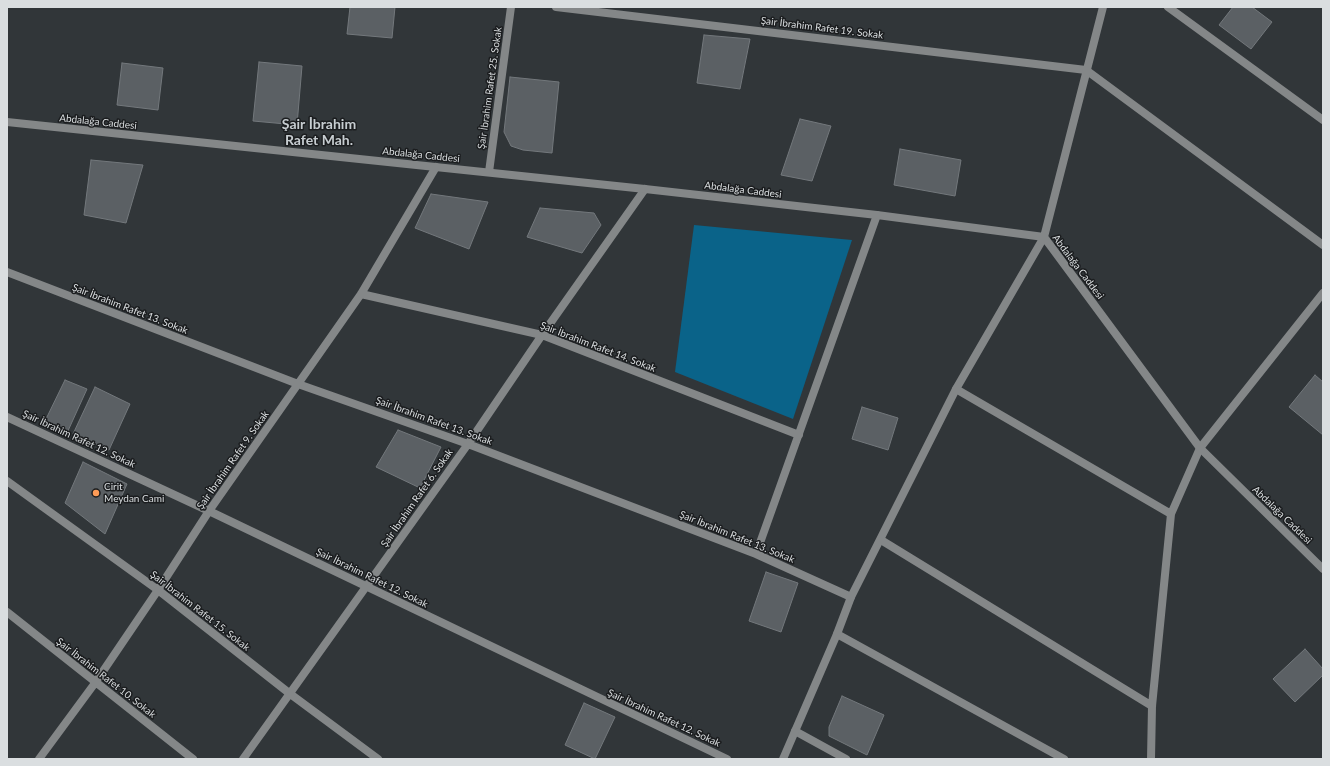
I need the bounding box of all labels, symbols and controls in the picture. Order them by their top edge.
street label: Şair İbrahim Rafet 19. Sokak [760,15,884,41]
street label: Şair İbrahim Rafet 25. Sokak [475,26,505,150]
street label: Abdalağa Caddesi [59,112,137,132]
district label: Şair İbrahim Rafet Mah. [282,116,356,148]
street label: Abdalağa Caddesi [382,145,460,165]
street label: Abdalağa Caddesi [704,179,782,201]
street label: Abdalağa Caddesi [1050,232,1106,302]
street label: Şair İbrahim Rafet 13. Sokak [70,281,190,337]
street label: Şair İbrahim Rafet 14. Sokak [538,319,658,375]
street label: Şair İbrahim Rafet 13. Sokak [374,394,494,448]
street label: Şair İbrahim Rafet 12. Sokak [21,408,137,470]
street label: Şair İbrahim Rafet 9. Sokak [194,409,272,511]
street label: Şair İbrahim Rafet 6. Sokak [378,447,456,549]
place label: Cirit Meydan Cami [104,481,164,504]
street label: Abdalağa Caddesi [1250,484,1314,546]
marker: Cirit Meydan Cami [91,488,101,498]
street label: Şair İbrahim Rafet 13. Sokak [678,508,796,566]
street label: Şair İbrahim Rafet 12. Sokak [314,546,430,610]
street label: Şair İbrahim Rafet 15. Sokak [148,568,252,654]
street label: Şair İbrahim Rafet 10. Sokak [54,635,158,721]
street label: Şair İbrahim Rafet 12. Sokak [606,687,722,749]

